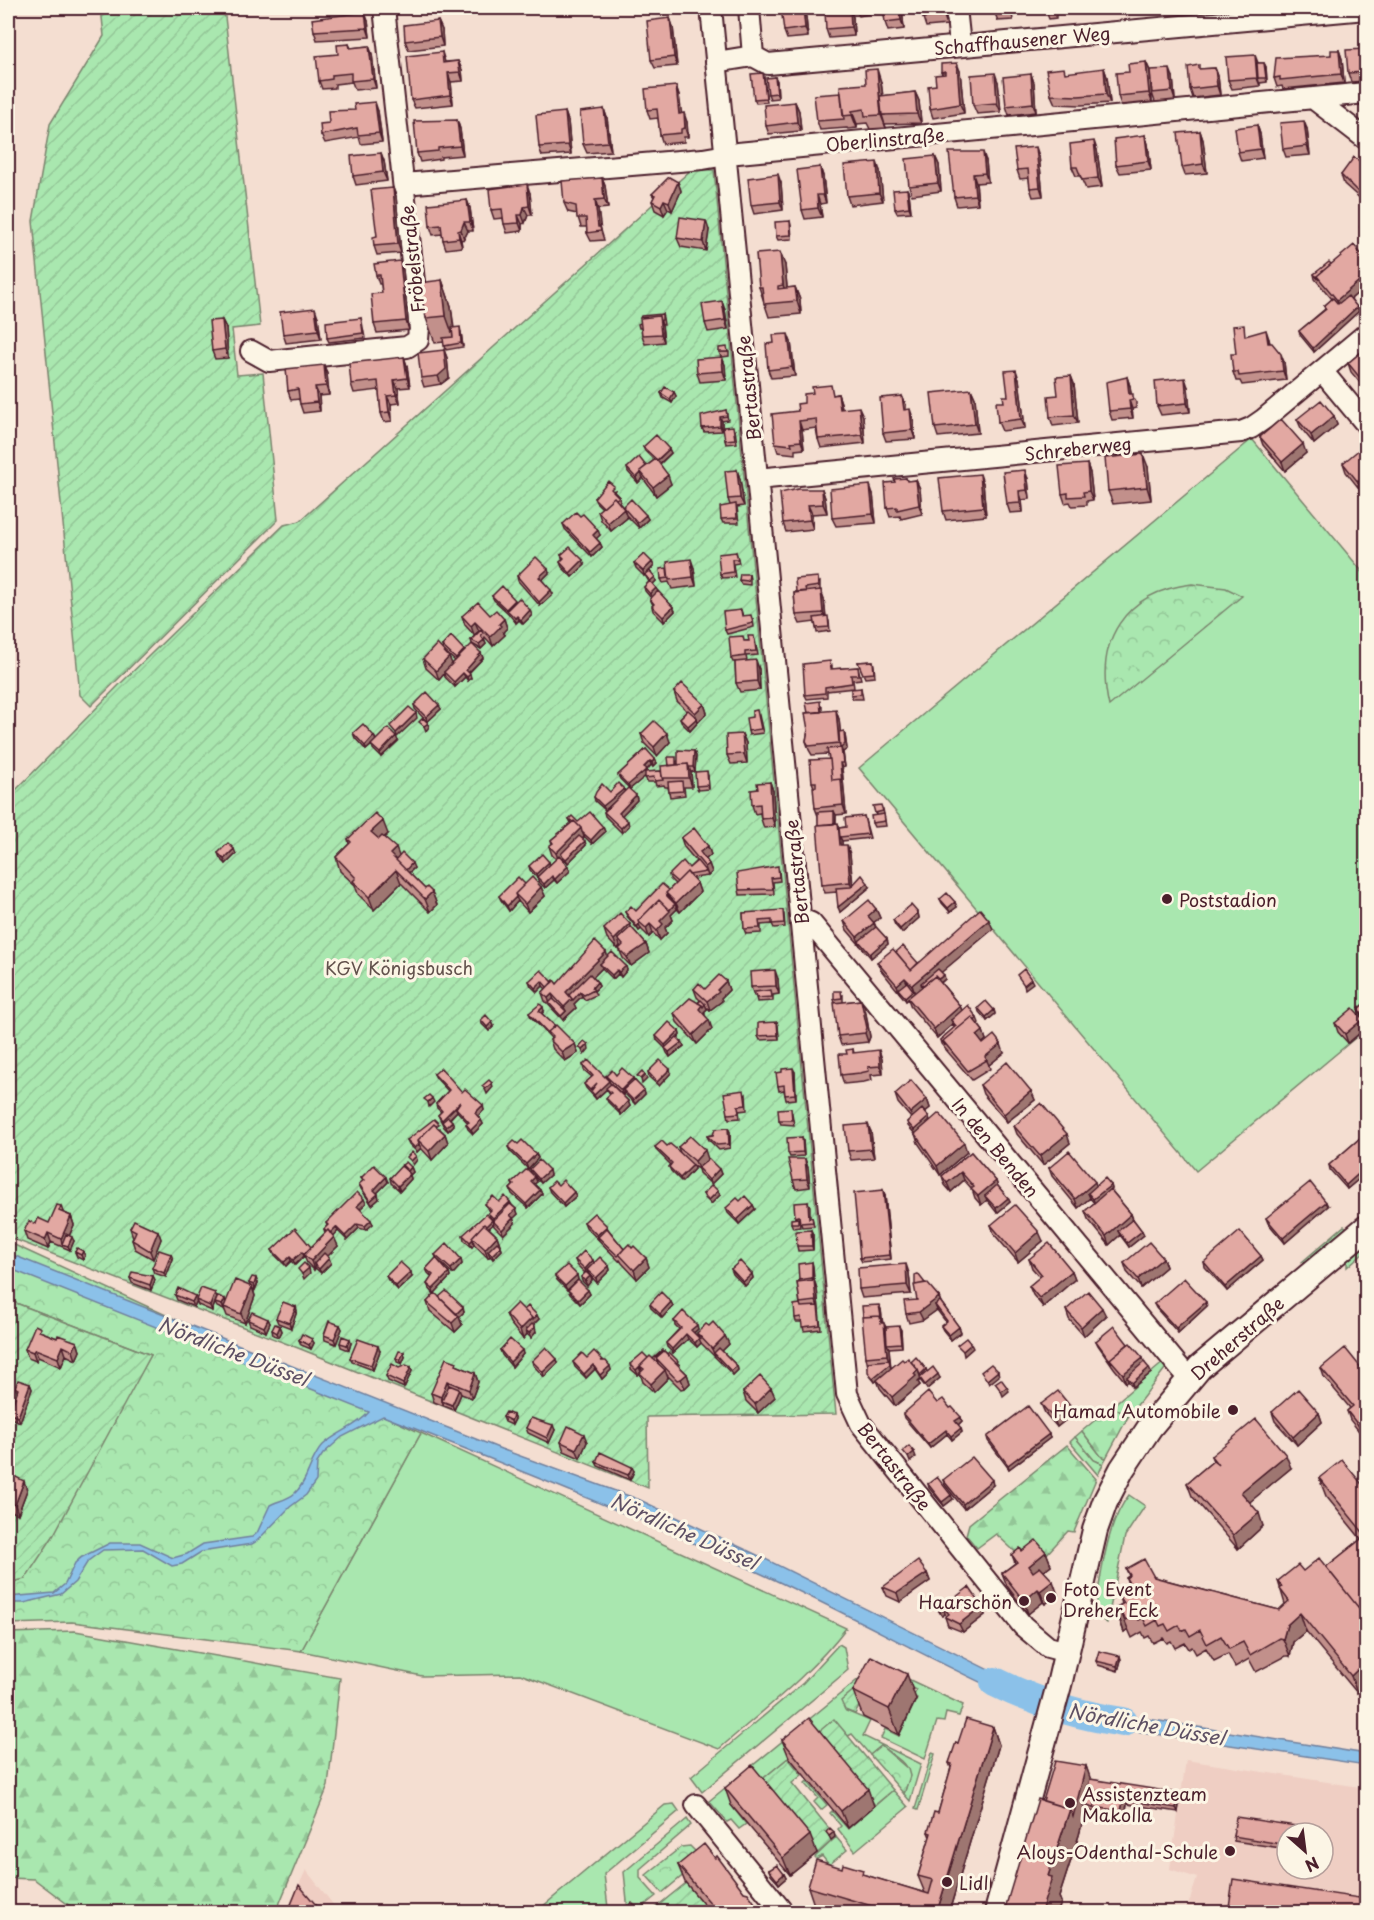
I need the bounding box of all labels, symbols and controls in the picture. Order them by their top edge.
street label: Schaffhausener Weg [933,19,1111,61]
street label: Oberlinstraße [825,120,945,158]
street label: Fröbelstraße [393,204,431,314]
street label: Bertastraße [729,334,767,442]
street label: Schreberweg [1023,429,1133,467]
street label: Bertastraße [777,818,815,926]
place label: Poststadion [1179,886,1277,913]
marker: Poststadion [1160,892,1174,906]
park label: KGV Königsbusch [325,954,473,981]
street label: In den Benden [946,1091,1046,1203]
street label: Dreherstraße [1184,1290,1290,1386]
water label: Nördliche Düssel [154,1309,316,1395]
place label: Hamad Automobile [1054,1397,1221,1424]
marker: Hamad Automobile [1226,1403,1240,1417]
street label: Bertastraße [852,1416,938,1516]
water label: Nördliche Düssel [605,1485,766,1578]
place label: Foto Event Dreher Eck [1063,1575,1159,1623]
place label: Haarschön [919,1588,1012,1615]
marker: Foto Event Dreher Eck [1044,1591,1058,1605]
marker: Haarschön [1017,1594,1031,1608]
water label: Nördliche Düssel [1065,1695,1230,1753]
place label: Assistenzteam Makolla [1082,1780,1207,1828]
marker: Assistenzteam Makolla [1063,1796,1077,1810]
north arrow [1275,1821,1335,1881]
place label: Aloys-Odenthal-Schule [1017,1838,1218,1865]
marker: Aloys-Odenthal-Schule [1223,1844,1237,1858]
text: N [1301,1852,1324,1879]
place label: Lidl [959,1869,989,1896]
marker: Lidl [940,1875,954,1889]

